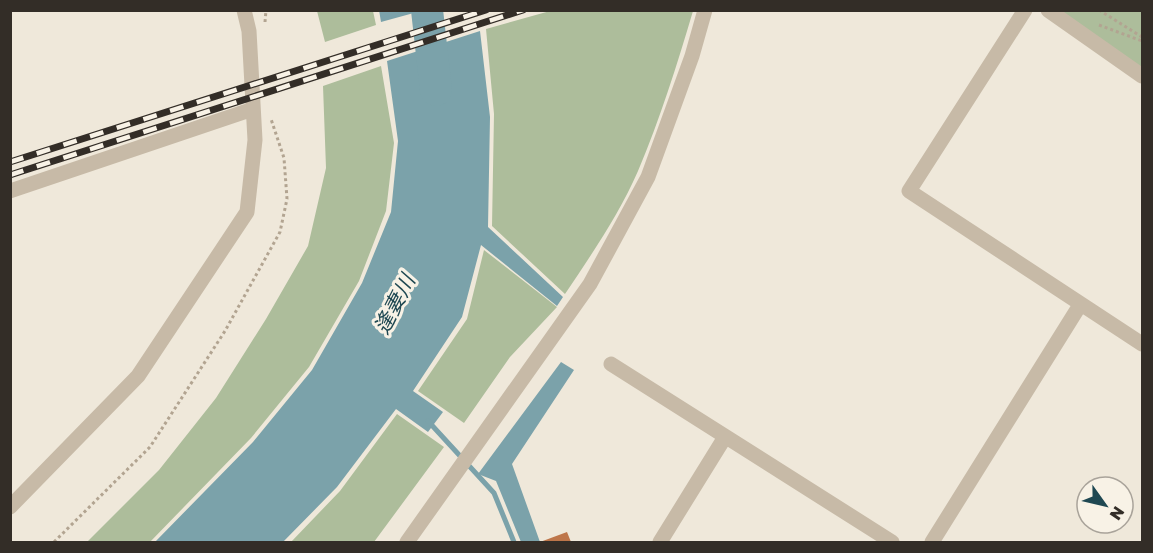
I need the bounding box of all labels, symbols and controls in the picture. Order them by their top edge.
water label: 逢妻川 [368,268,421,338]
north arrow [1075,475,1135,535]
text: N [1106,503,1129,524]

